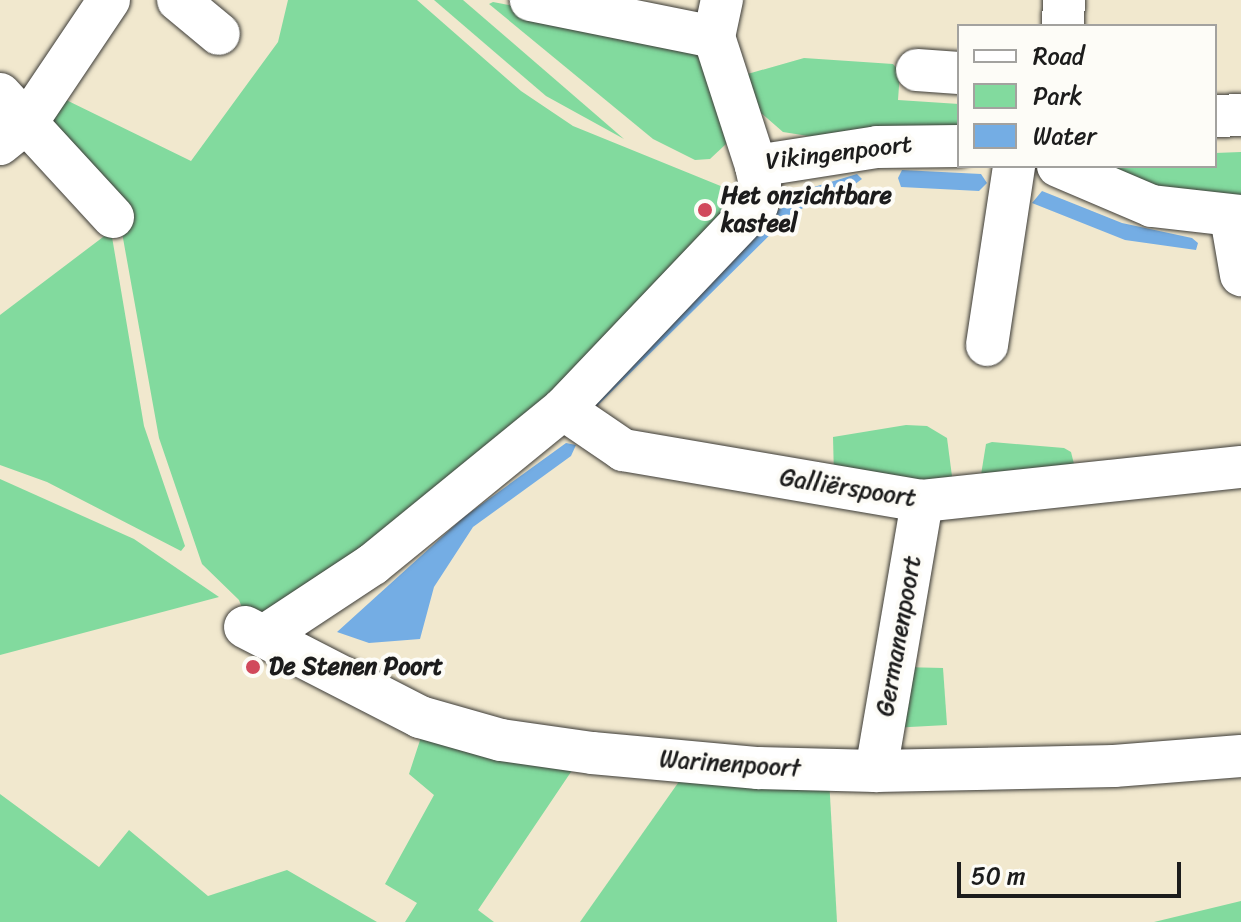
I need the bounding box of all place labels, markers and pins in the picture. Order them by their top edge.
place label: Het onzichtbare kasteel [721,182,892,238]
marker: Het onzichtbare kasteel [696,201,714,219]
place label: De Stenen Poort [269,653,444,681]
marker: De Stenen Poort [244,658,262,676]

